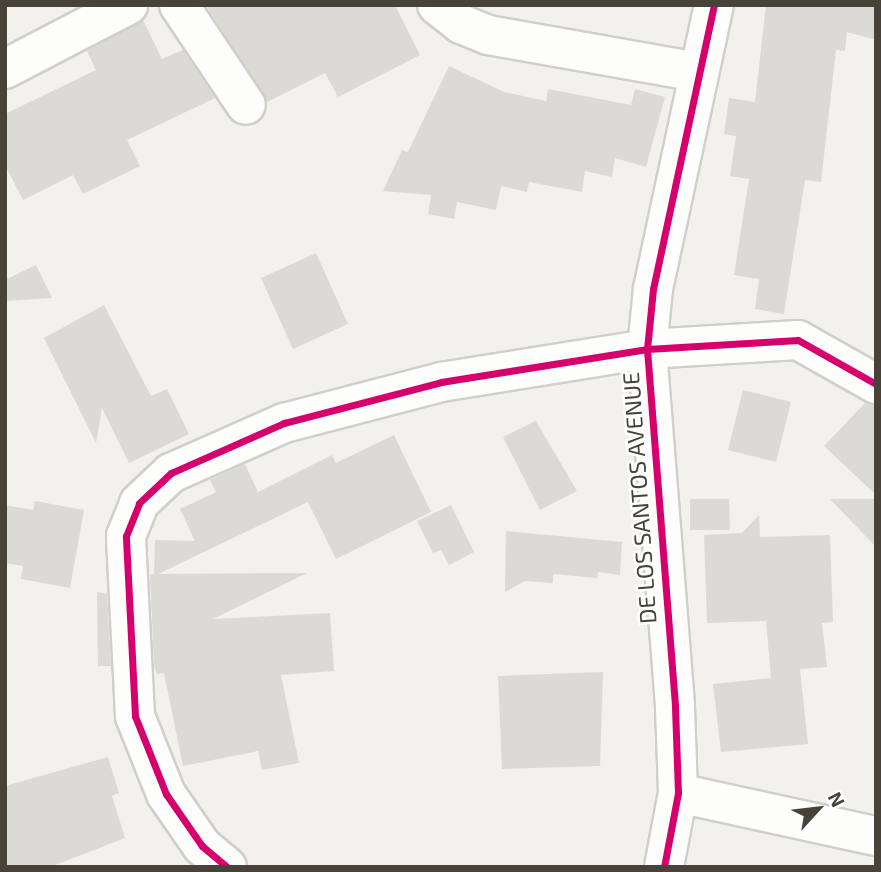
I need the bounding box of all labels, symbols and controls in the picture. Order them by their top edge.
street label: DE LOS SANTOS AVENUE [616,371,662,625]
north arrow [783,774,853,844]
text: N [824,788,851,811]

